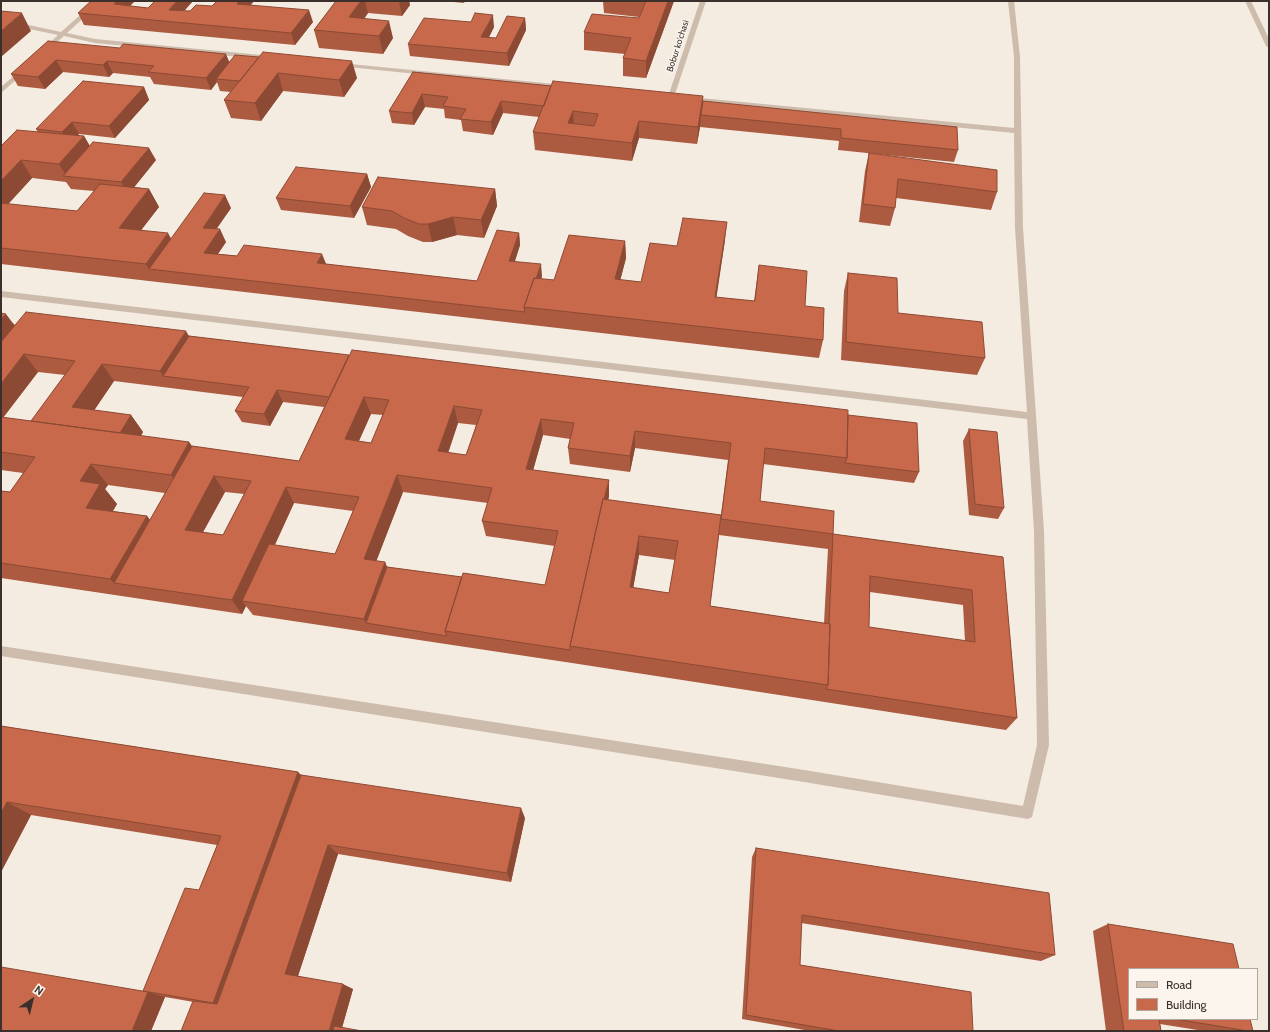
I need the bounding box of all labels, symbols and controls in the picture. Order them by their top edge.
street label: Bobur ko'chasi [665,19,691,73]
legend [1128,968,1258,1020]
text: Road [1166,977,1192,992]
north arrow [12,980,52,1020]
text: N [32,982,46,998]
text: Building [1166,997,1207,1012]

